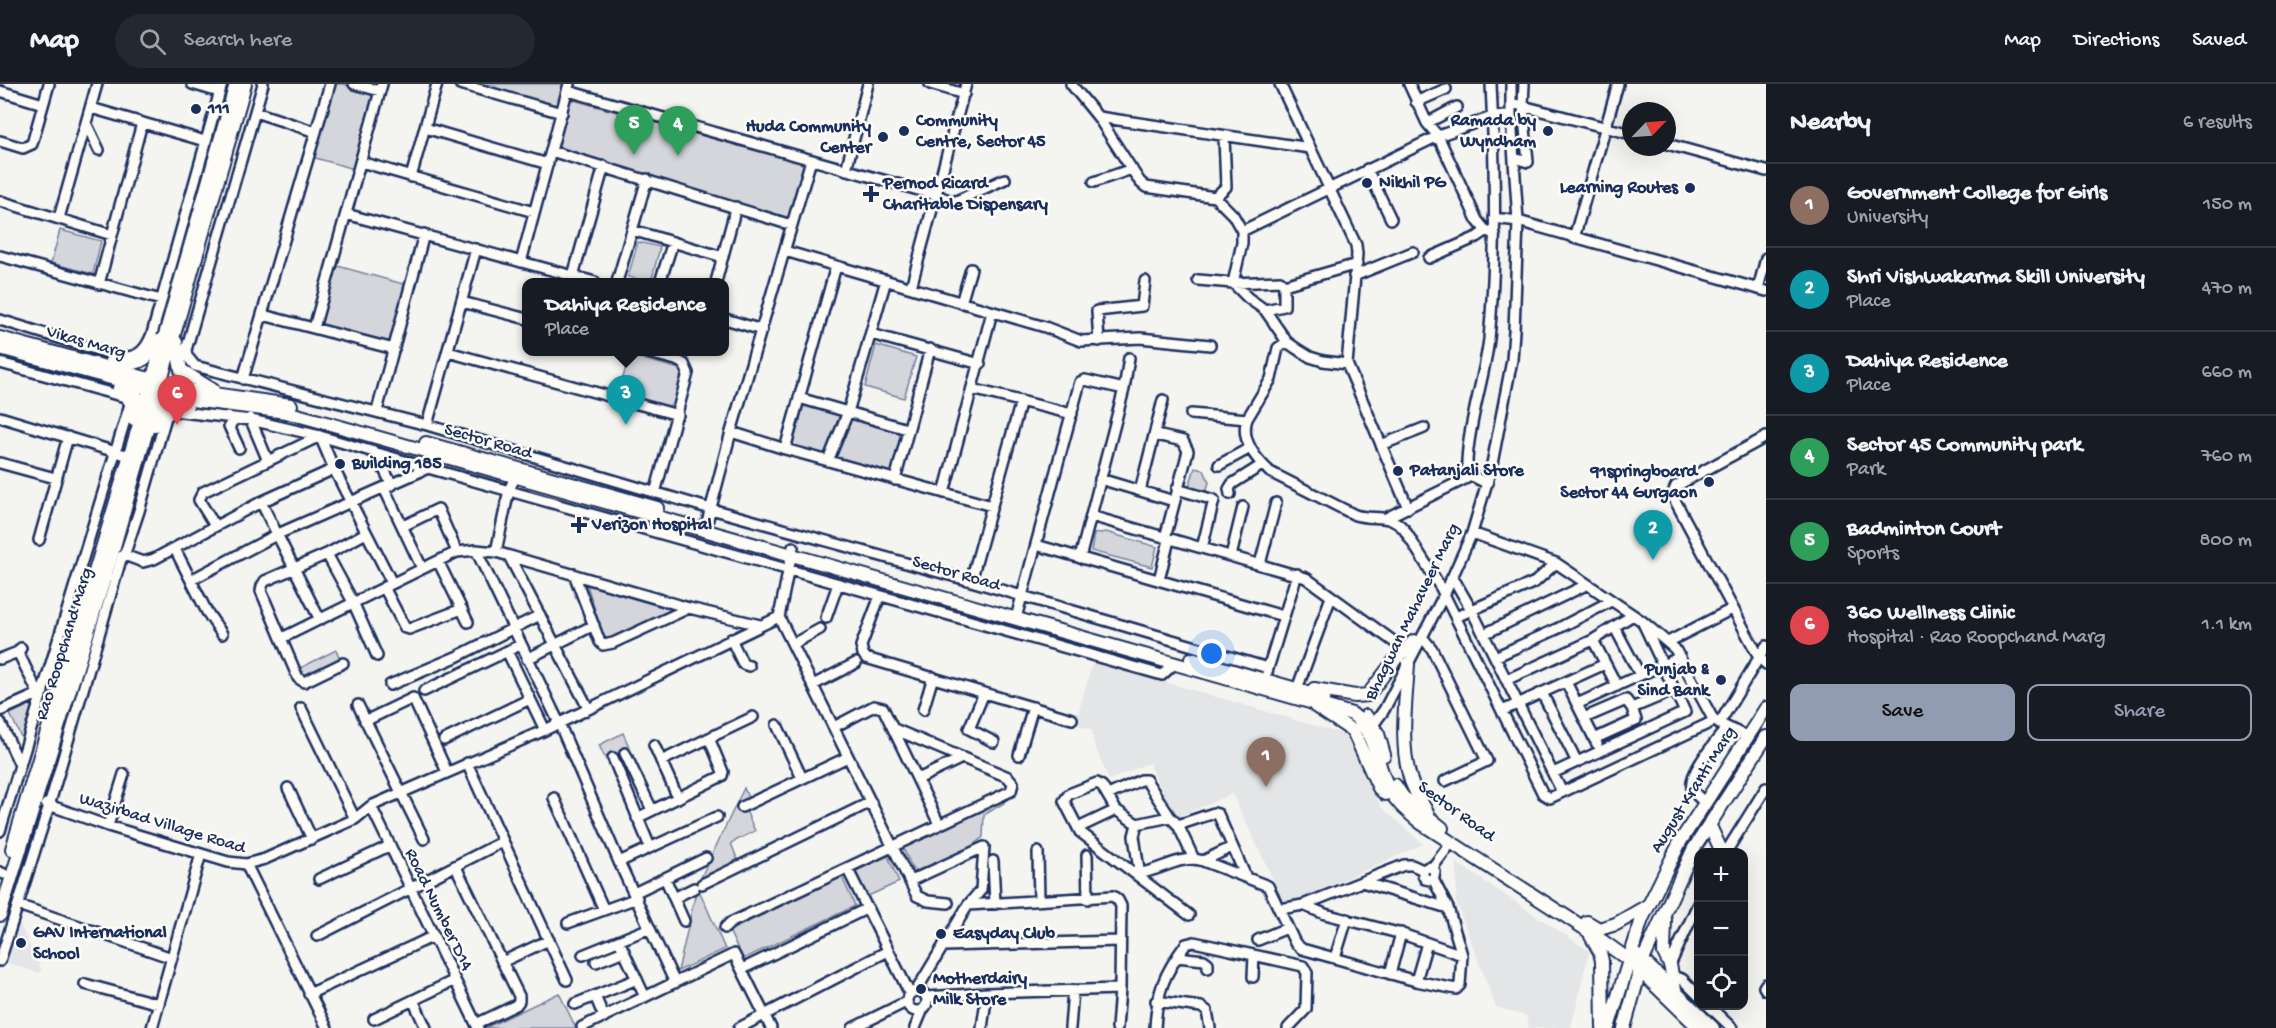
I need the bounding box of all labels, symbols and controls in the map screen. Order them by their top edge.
search box [115,14,535,68]
text: Map [30,25,79,58]
icon: search [136,25,169,58]
text: Search here [184,28,292,54]
text: Map [2004,29,2041,54]
text: Directions [2074,29,2159,54]
text: Saved [2192,29,2246,54]
place label: 111 [207,99,230,120]
marker: 111 [189,102,203,116]
north arrow [1622,102,1676,156]
pin: 5 [614,106,654,155]
pin: 4 [658,106,698,156]
text: Nearby [1790,108,1871,139]
place label: Community Centre, Sector 45 [915,111,1046,153]
place label: Ramada by Wyndham [1450,111,1536,153]
text: 6 results [2183,112,2252,135]
place label: Huda Community Center [746,117,874,159]
marker: Community Centre, Sector 45 [897,124,911,138]
marker: Ramada by Wyndham [1541,124,1555,138]
marker: Huda Community Center [876,130,890,144]
place label: Nikhil PG [1379,173,1447,194]
place label: Pernod Ricard Charitable Dispensary [882,174,1048,216]
marker: Nikhil PG [1360,176,1374,190]
place label: Learning Routes [1560,178,1679,199]
marker: Learning Routes [1683,181,1697,195]
text: Government College for Girls [1847,181,2107,207]
marker: Pernod Ricard Charitable Dispensary [864,187,878,201]
text: 1 [1805,194,1814,217]
text: 150 m [2203,194,2252,217]
text: University [1847,207,1928,230]
text: Shri Vishwakarma Skill University [1847,265,2145,291]
popup [522,278,729,356]
text: 2 [1805,278,1814,301]
text: 470 m [2202,278,2252,301]
text: Place [1847,291,1891,314]
text: Dahiya Residence [545,293,706,319]
text: Place [545,319,589,342]
street label: Vikas Marg [43,321,128,364]
text: Dahiya Residence [1847,349,2008,375]
text: 3 [1804,362,1815,385]
text: 660 m [2201,362,2252,385]
text: Place [1847,375,1891,398]
pin: 6 [158,376,196,425]
pin: 3 [606,376,646,425]
street label: Sector Road [442,419,536,465]
text: Sector 45 Community park [1847,433,2082,459]
text: 4 [1805,446,1814,469]
text: 760 m [2201,446,2252,469]
place label: Building 185 [351,454,442,475]
marker: Building 185 [333,457,347,471]
text: Park [1847,459,1885,482]
place label: Patanjali Store [1409,461,1525,482]
place label: 91springboard Sector 44 Gurgaon [1560,462,1699,504]
marker: Patanjali Store [1391,464,1405,478]
marker: 91springboard Sector 44 Gurgaon [1702,475,1716,489]
pin: 2 [1634,510,1672,560]
place label: Verizon Hospital [591,515,712,536]
marker: Verizon Hospital [570,516,588,534]
text: Badminton Court [1847,517,2001,543]
street label: Bhagwan Mahaveer Marg [1361,520,1465,705]
text: 5 [1804,530,1815,553]
text: 800 m [2199,530,2252,553]
text: Sports [1847,543,1899,566]
street label: Sector Road [910,551,1004,597]
street label: Rao Roopchand Marg [32,565,98,723]
text: 360 Wellness Clinic [1847,601,2014,627]
text: 6 [1804,614,1815,637]
text: 1.1 km [2202,614,2252,637]
text: Hospital · Rao Roopchand Marg [1847,627,2106,650]
your location [1197,639,1226,668]
place label: Punjab & Sind Bank [1638,660,1711,702]
marker: Punjab & Sind Bank [1714,673,1728,687]
button: Save [1790,684,2015,741]
button: Share [2027,684,2252,741]
street label: August Kranti Marg [1647,723,1741,857]
pin: 1 [1246,738,1286,787]
street label: Sector Road [1413,777,1500,848]
street label: Wazirbad Village Road [76,789,249,860]
street label: Road Number D14 [399,845,477,975]
map controls [1694,848,1748,1010]
button: + [1694,848,1748,902]
button: − [1694,902,1748,956]
place label: GAV International School [33,923,167,965]
place label: Easyday Club [953,924,1056,945]
marker: Easyday Club [934,927,948,941]
marker: GAV International School [14,936,28,950]
button: locate [1694,956,1748,1010]
place label: Motherdairy Milk Store [933,969,1027,1011]
marker: Motherdairy Milk Store [914,982,928,996]

